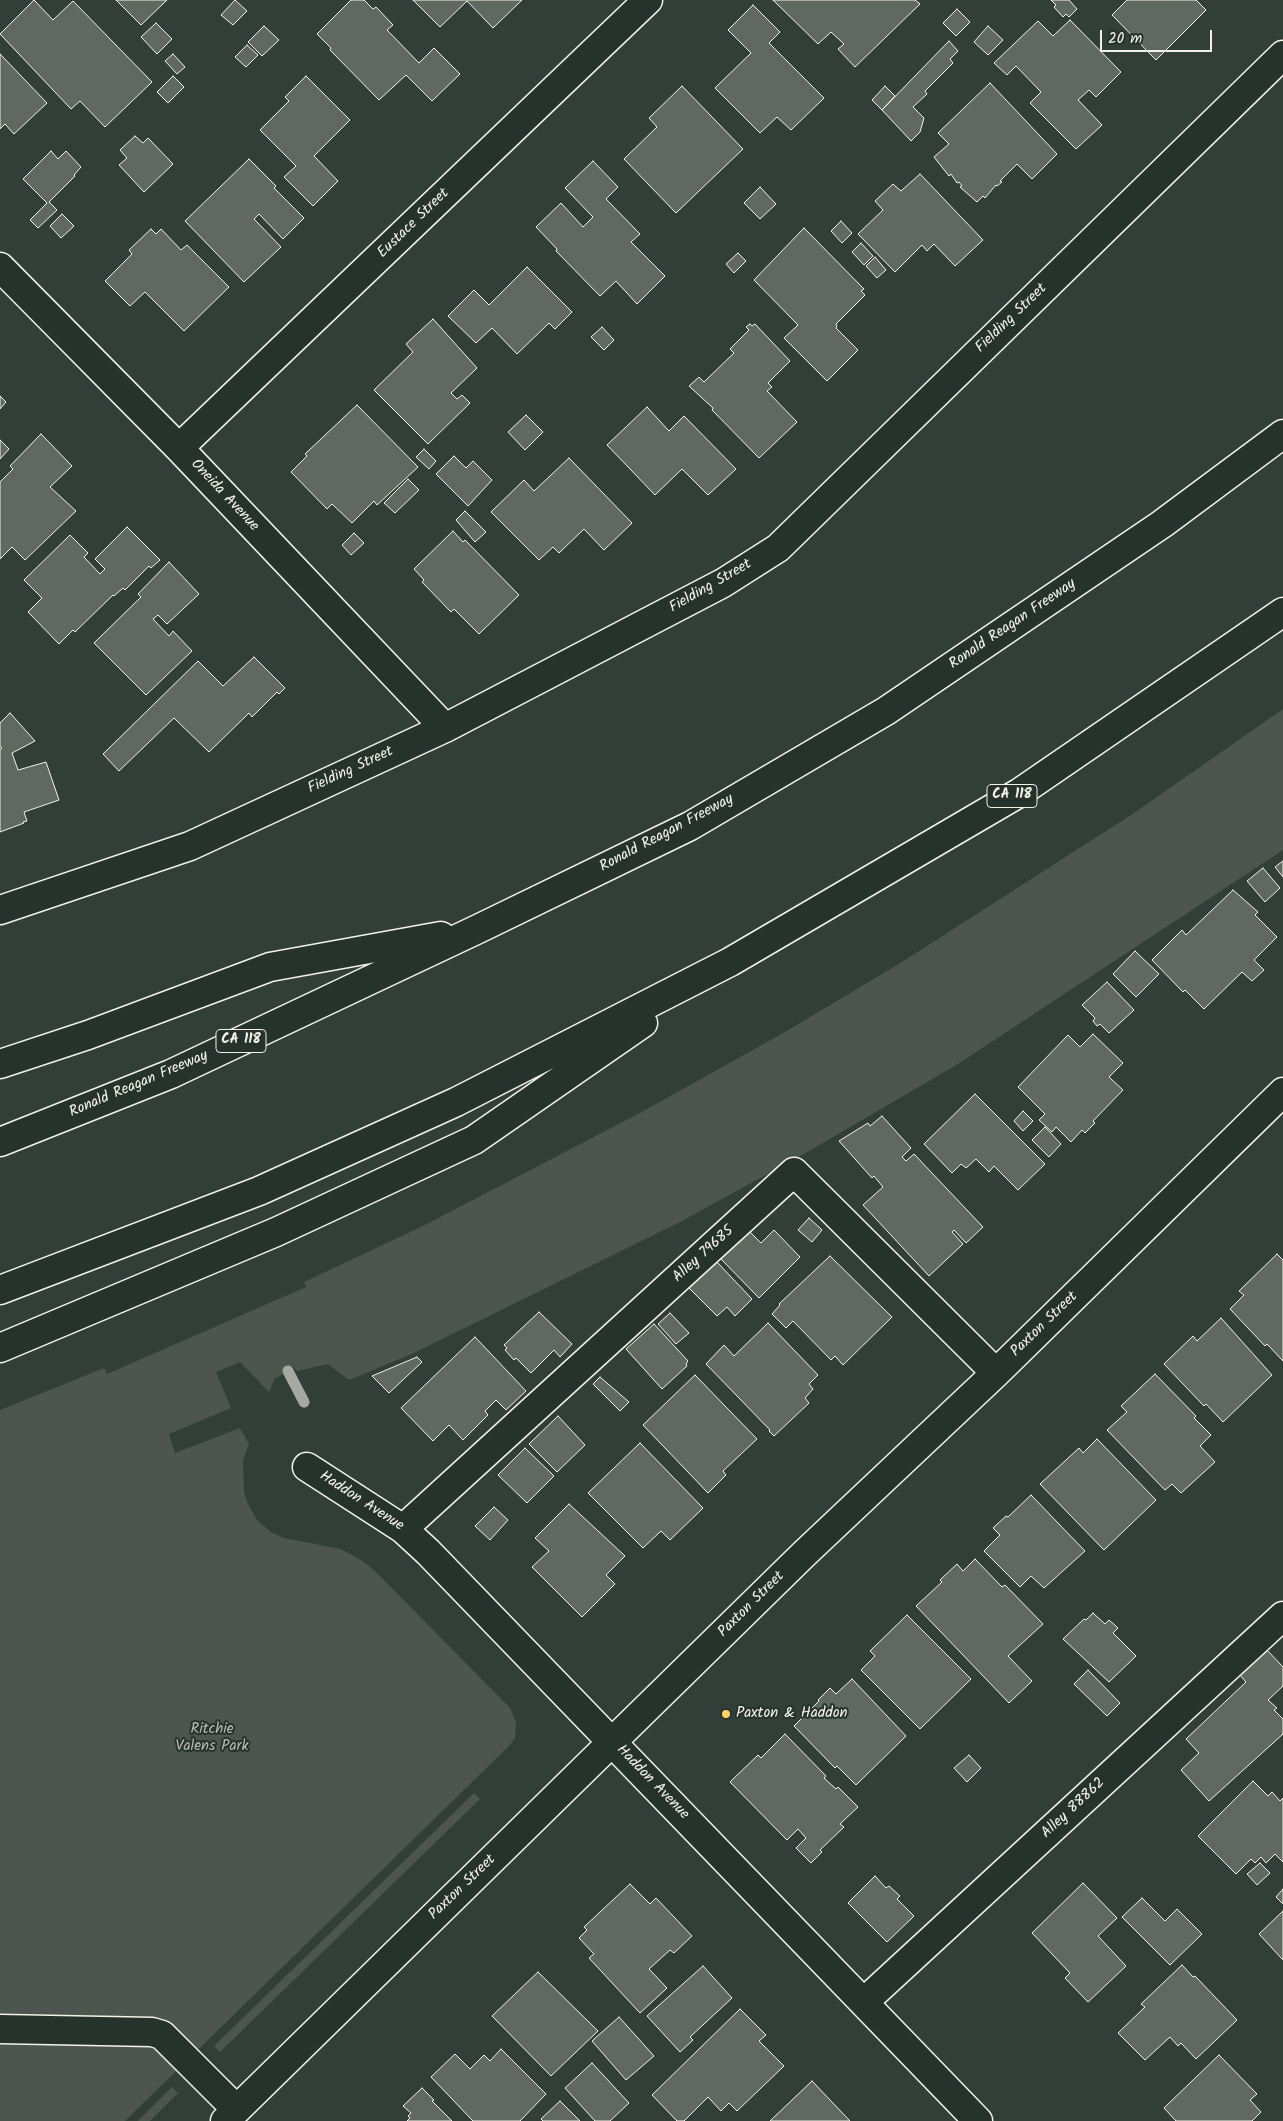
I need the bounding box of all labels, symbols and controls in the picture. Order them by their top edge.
scale bar [1103,20,1216,52]
text: 20 m [1108,27,1142,51]
street label: Eustace Street [374,185,454,263]
street label: Fielding Street [973,281,1051,357]
street label: Oneida Avenue [186,456,262,536]
street label: Fielding Street [667,556,755,618]
street label: Ronald Reagan Freeway [946,576,1080,674]
street label: Fielding Street [305,743,397,799]
road number: CA 118 [987,784,1037,808]
street label: Ronald Reagan Freeway [597,791,737,877]
road number: CA 118 [216,1030,266,1052]
street label: Ronald Reagan Freeway [67,1048,211,1122]
street label: Alley 79685 [670,1223,738,1287]
street label: Paxton Street [1008,1289,1082,1361]
street label: Haddon Avenue [315,1468,407,1536]
street label: Paxton Street [715,1568,789,1642]
place label: Paxton & Haddon [736,1705,848,1723]
marker: Paxton & Haddon [720,1708,732,1720]
park label: Ritchie Valens Park [175,1721,249,1756]
street label: Haddon Avenue [612,1742,692,1824]
street label: Alley 88862 [1038,1775,1110,1843]
street label: Paxton Street [426,1852,500,1924]

